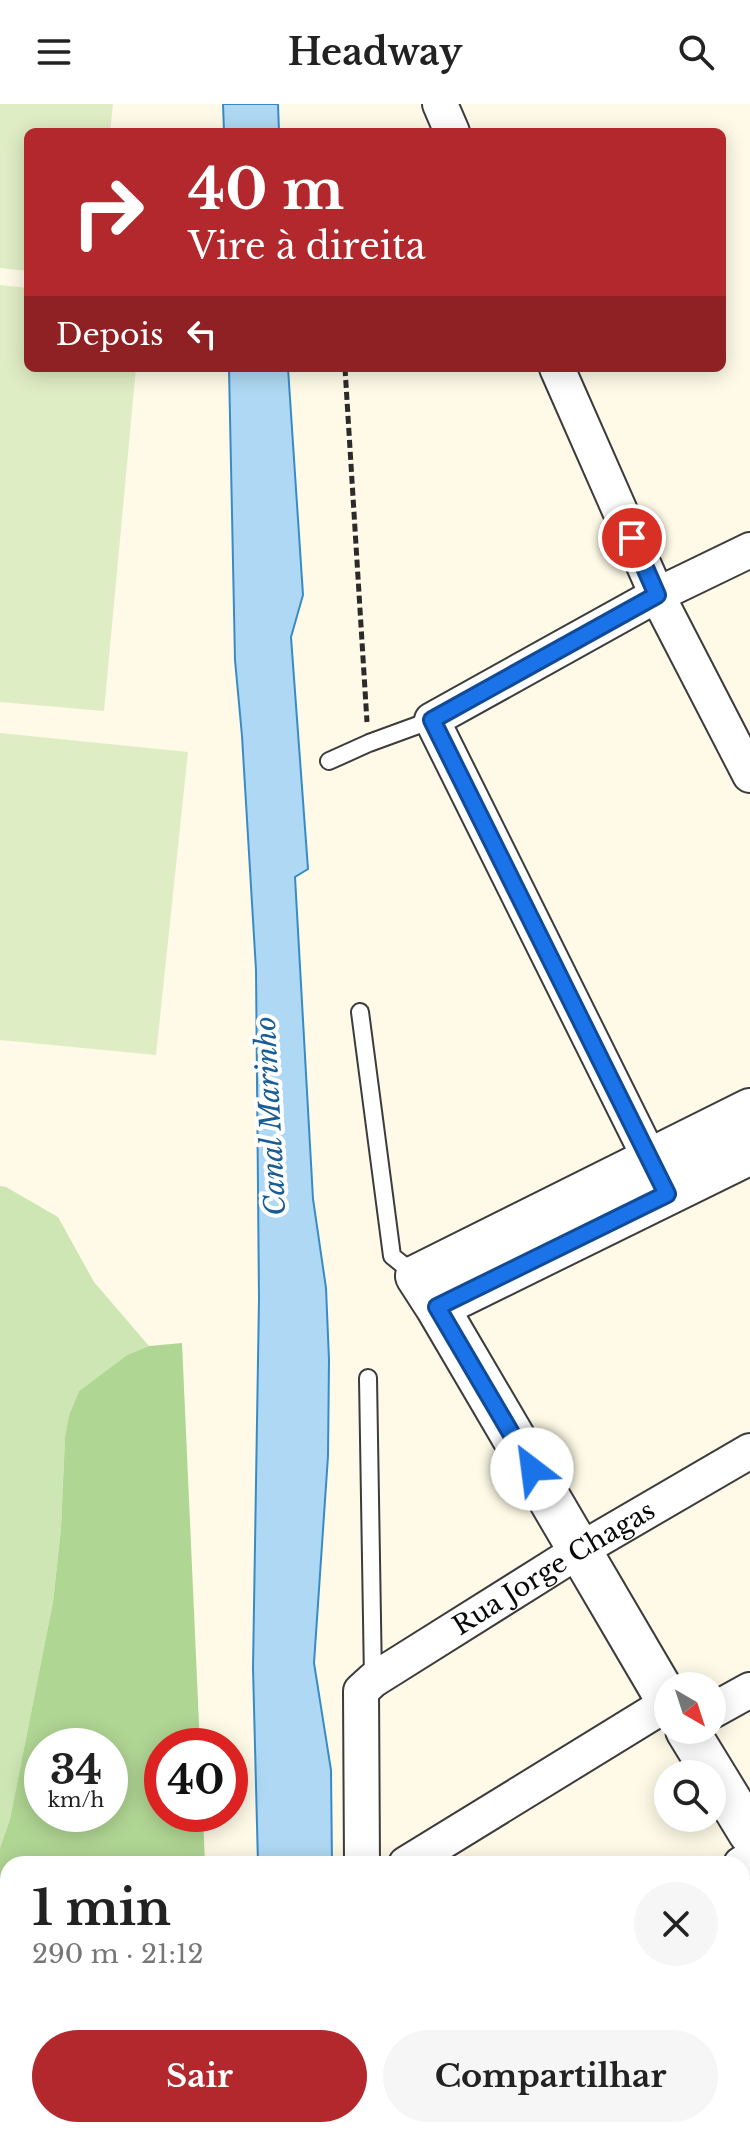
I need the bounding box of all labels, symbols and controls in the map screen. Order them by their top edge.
icon: menu [32,30,76,74]
text: Headway [288,30,462,75]
icon: search [674,30,718,74]
text: 40 m [188,155,344,224]
icon: right [56,160,160,264]
text: Vire à direita [188,224,426,269]
icon: left [180,312,224,356]
text: Depois [56,316,164,353]
pin [598,504,666,572]
icon: arrive [610,516,654,560]
water label: Canal Marinho [248,1015,293,1217]
position arrow [490,1427,574,1511]
street label: Rua Jorge Chagas [447,1494,661,1642]
north arrow [654,1672,726,1744]
map controls [654,1672,726,1832]
speed limit sign: 40 [144,1728,248,1832]
text: 34 [50,1745,102,1795]
button: search [654,1760,726,1832]
text: km/h [48,1788,104,1812]
text: 1 min [32,1878,171,1938]
button: close [634,1882,718,1966]
text: 290 m · 21:12 [32,1938,204,1970]
button: Sair [32,2030,367,2122]
button: Compartilhar [383,2030,718,2122]

